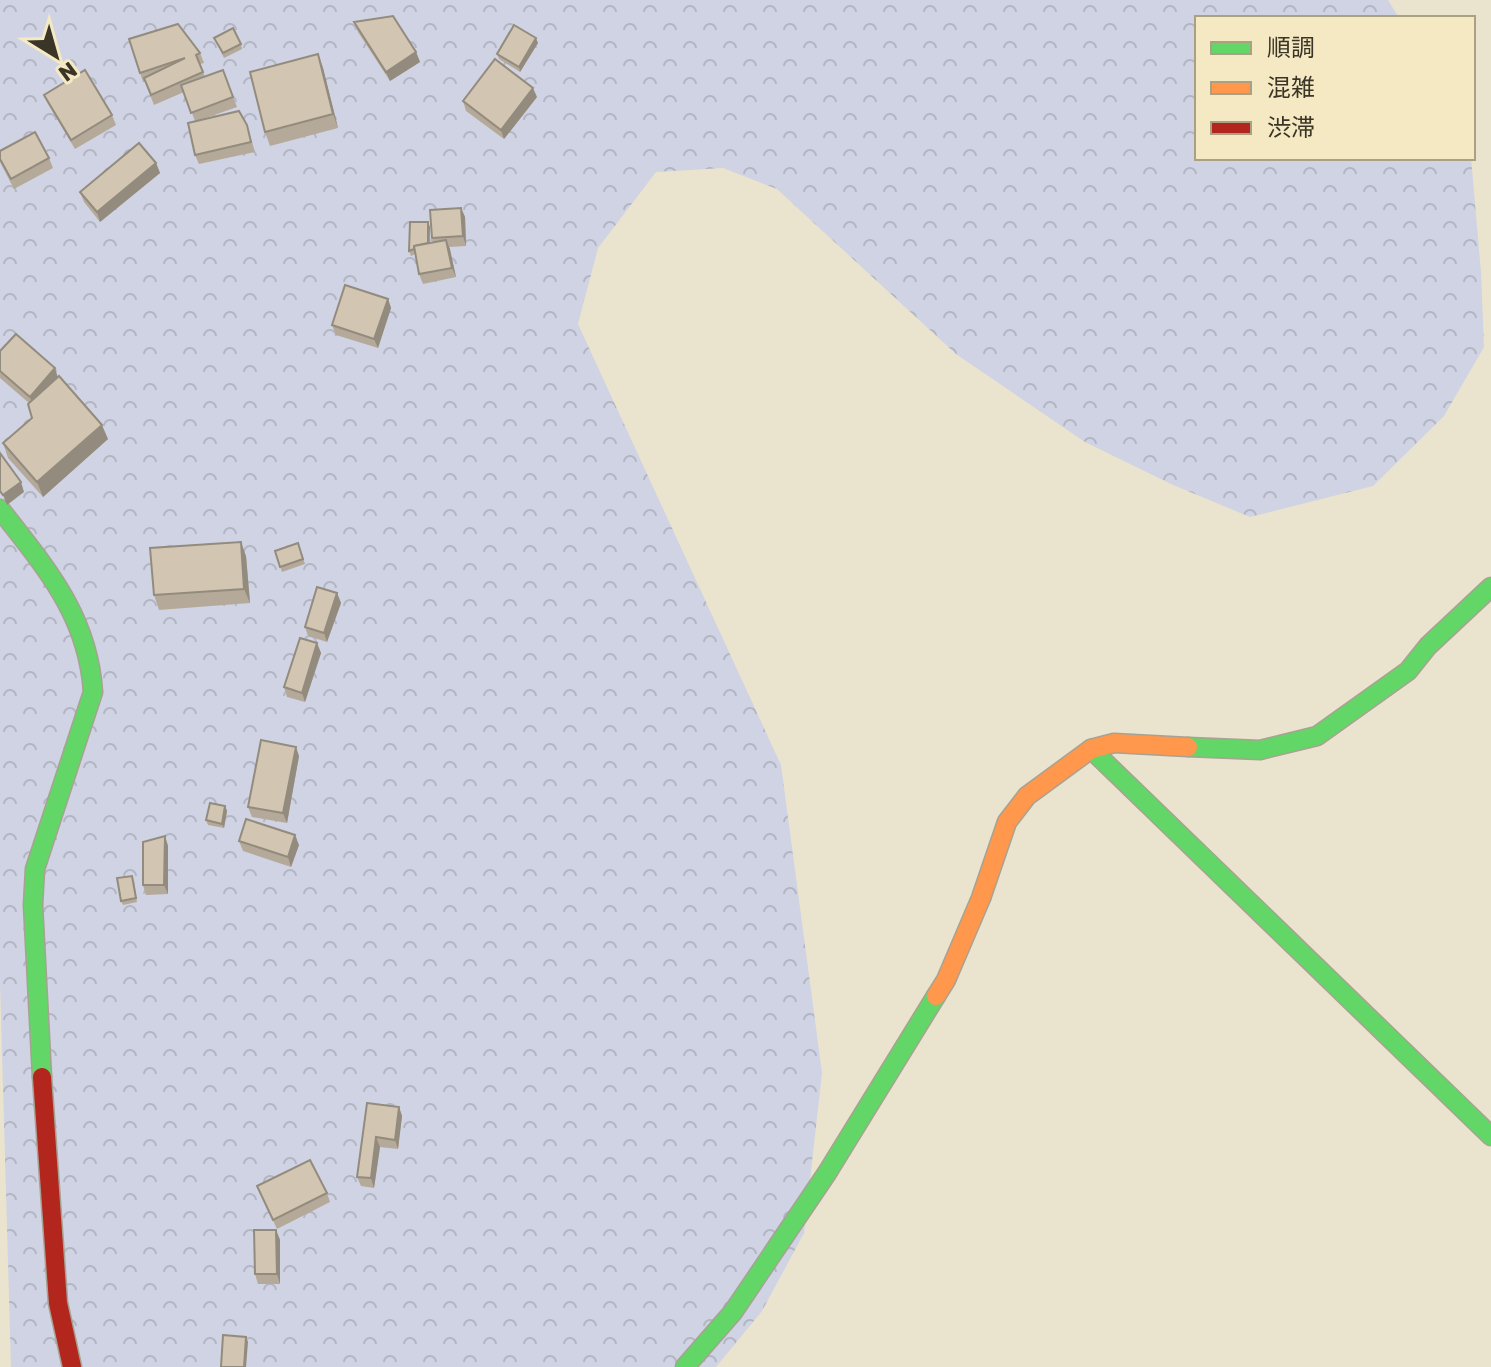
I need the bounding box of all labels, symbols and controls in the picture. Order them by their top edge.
north arrow [16,16,96,96]
legend [1195,16,1475,160]
text: 順調 [1267,34,1315,62]
text: N [53,56,82,87]
text: 混雑 [1267,74,1315,102]
text: 渋滞 [1267,114,1315,142]

